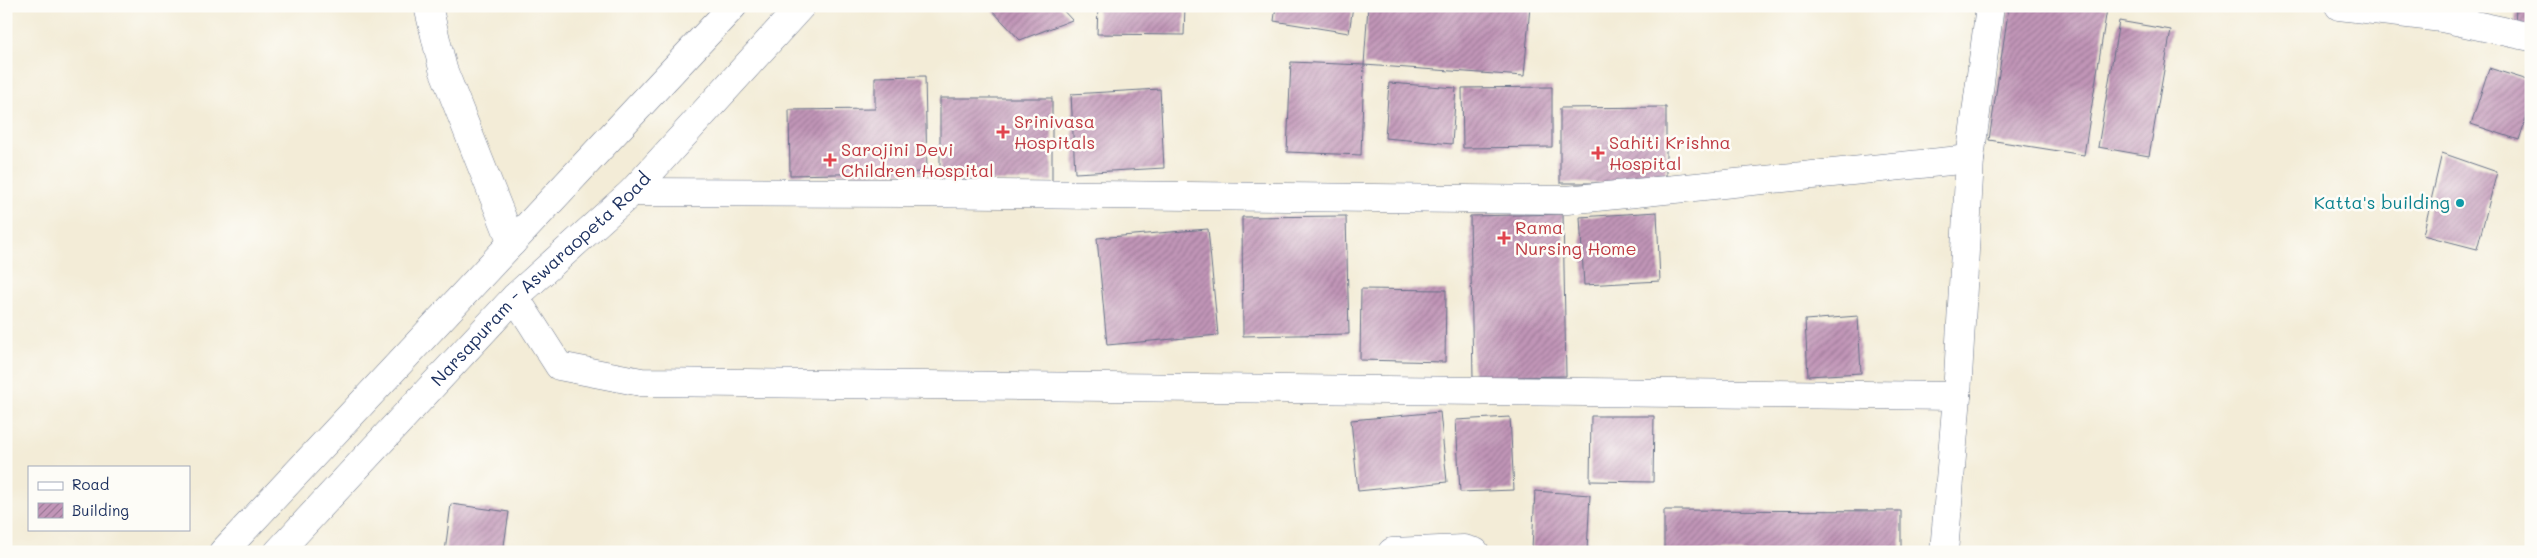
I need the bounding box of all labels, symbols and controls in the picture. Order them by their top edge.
place label: Srinivasa Hospitals [1014,109,1095,154]
marker: Srinivasa Hospitals [996,125,1010,139]
place label: Sahiti Krishna Hospital [1609,130,1731,175]
place label: Sarojini Devi Children Hospital [841,137,994,182]
marker: Sahiti Krishna Hospital [1591,146,1605,160]
marker: Sarojini Devi Children Hospital [823,153,837,167]
street label: Narsapuram - Aswaraopeta Road [425,167,655,391]
place label: Katta's building [2314,190,2450,214]
marker: Katta's building [2454,197,2466,209]
place label: Rama Nursing Home [1515,215,1637,260]
marker: Rama Nursing Home [1497,231,1511,245]
legend [28,466,190,530]
text: Road [72,474,109,494]
text: Building [72,500,129,520]

